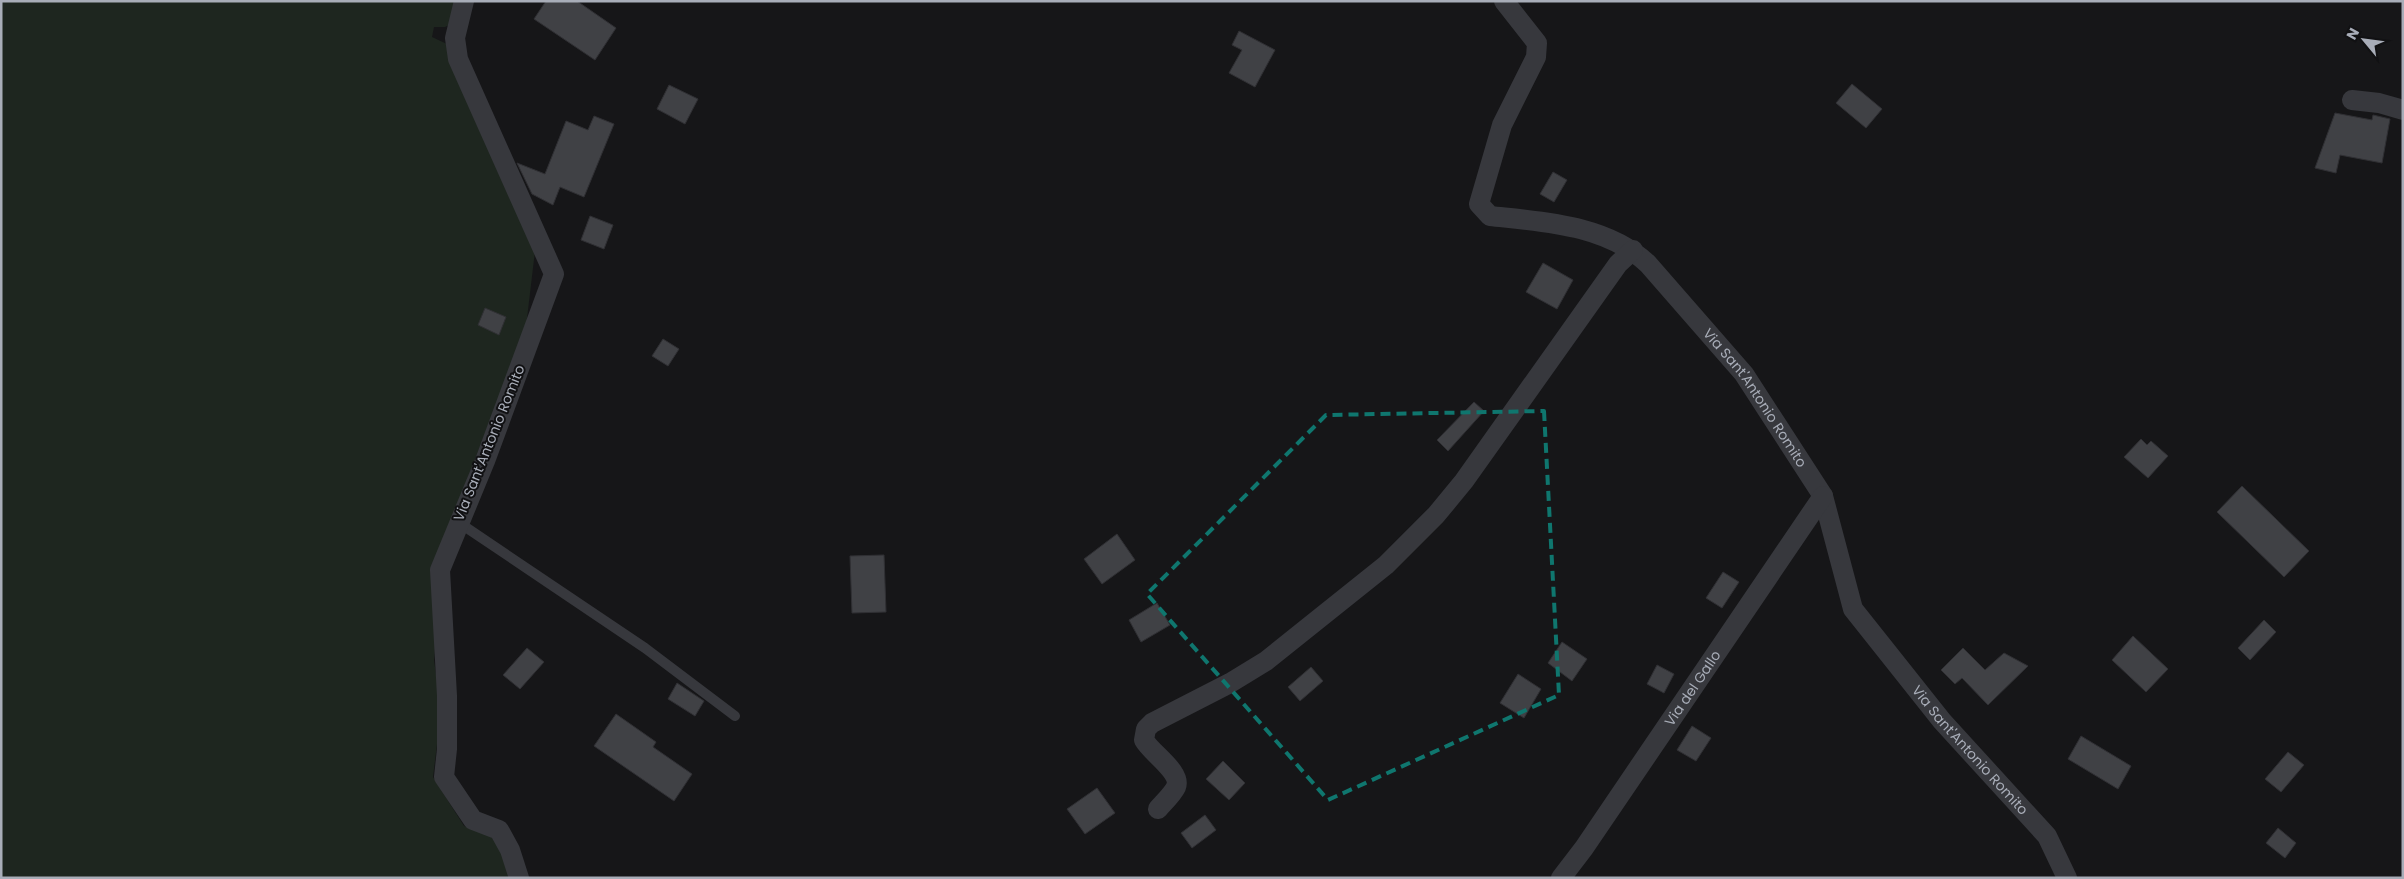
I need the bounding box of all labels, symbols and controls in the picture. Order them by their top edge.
north arrow [2339,15,2389,65]
text: N [2341,24,2364,43]
street label: Via Sant'Antonio Romito [1698,324,1812,471]
street label: Via Sant'Antonio Romito [448,362,530,524]
street label: Via del Gallo [1660,646,1725,730]
street label: Via Sant'Antonio Romito [1907,681,2033,819]

